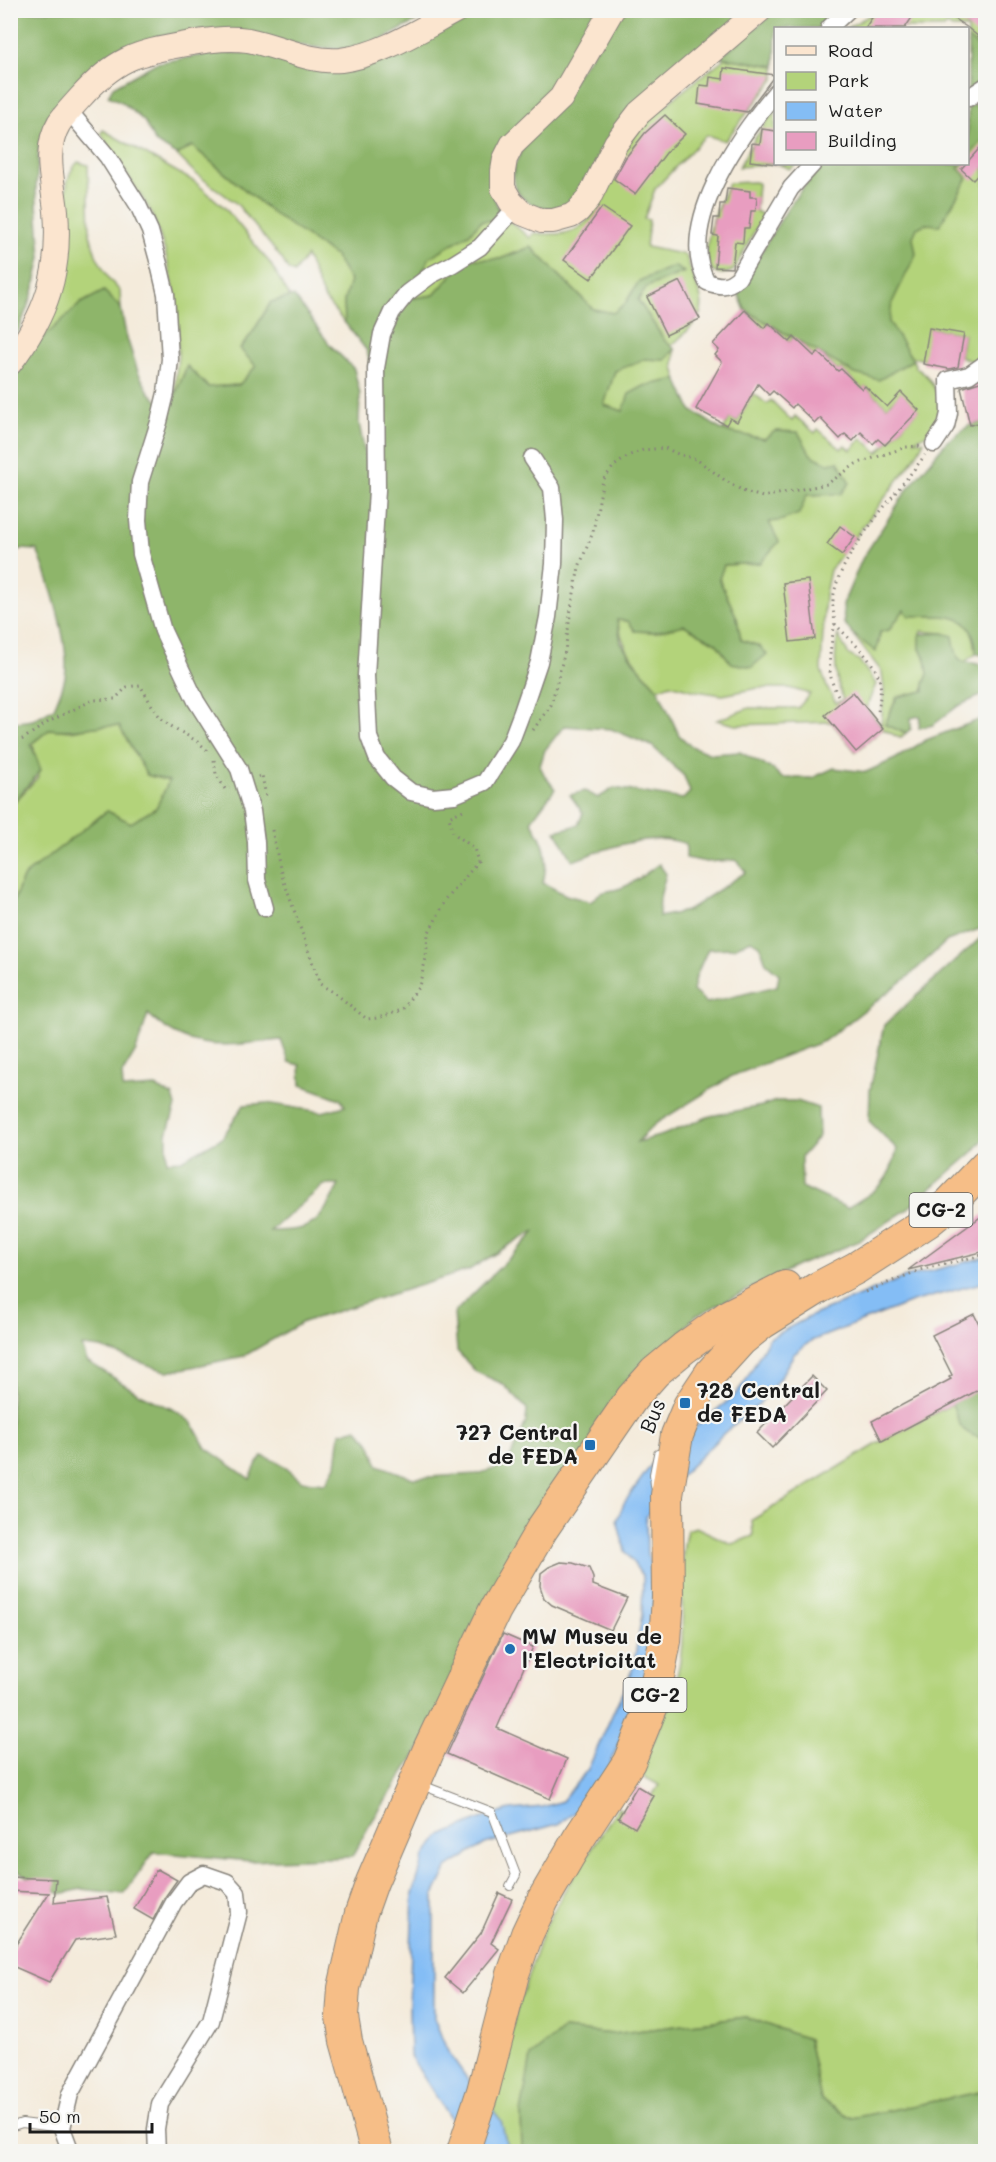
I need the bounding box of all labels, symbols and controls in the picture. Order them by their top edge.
legend [774,27,969,165]
text: Road [828,38,873,62]
text: Park [828,68,869,92]
text: Water [828,98,883,122]
text: Building [828,128,896,152]
road number: CG-2 [910,1193,972,1227]
place label: 728 Central de FEDA [697,1376,820,1427]
street label: Bus [633,1394,671,1437]
marker: 728 Central de FEDA [678,1396,692,1410]
place label: 727 Central de FEDA [456,1418,578,1469]
marker: 727 Central de FEDA [583,1438,597,1452]
place label: MW Museu de l'Electricitat [522,1622,662,1673]
marker: MW Museu de l'Electricitat [503,1642,517,1656]
road number: CG-2 [624,1678,686,1712]
scale bar [30,2096,152,2134]
text: 50 m [39,2104,81,2128]

